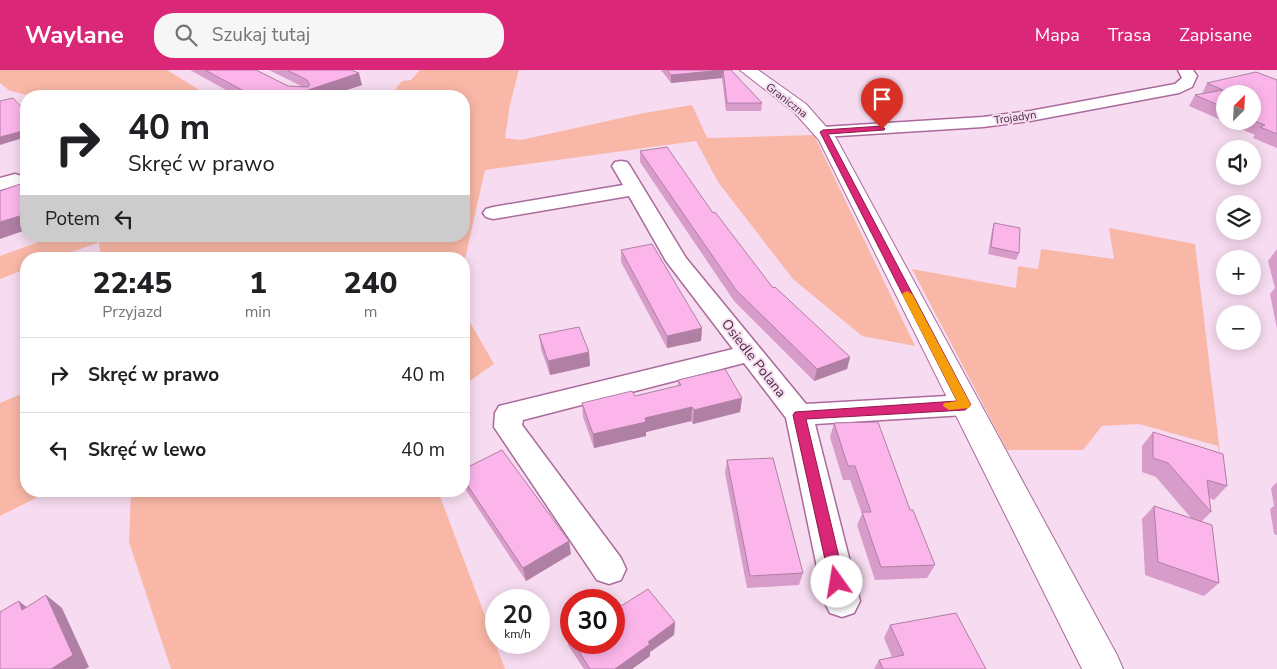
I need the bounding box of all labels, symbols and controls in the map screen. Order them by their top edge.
search box [154,13,504,58]
text: Waylane [25,19,124,51]
icon: search [172,21,200,49]
text: Szukaj tutaj [212,22,310,48]
text: Mapa [1035,23,1080,47]
text: Trasa [1108,23,1151,47]
text: Zapisane [1179,23,1252,47]
pin [861,78,903,129]
street label: Graniczna [763,79,811,121]
icon: arrive [868,85,896,113]
north arrow [1216,85,1261,130]
map controls [1216,85,1261,350]
text: 40 m [128,104,210,151]
street label: Trojadyn [993,107,1037,128]
icon: right [45,110,110,175]
button: sound [1216,140,1261,185]
text: Skręć w prawo [128,149,275,179]
button: layers [1216,195,1261,240]
icon: left [110,205,138,233]
text: Potem [45,206,100,232]
button: + [1216,250,1261,295]
text: 22:45 [92,263,172,304]
text: 1 [249,263,267,304]
text: 240 [344,263,398,304]
text: Przyjazd [102,301,162,323]
text: min [245,301,271,323]
text: m [364,301,377,323]
button: − [1216,305,1261,350]
street label: Osiedle Polana [717,315,790,401]
icon: right [45,361,73,389]
text: Skręć w prawo [88,362,219,388]
text: 40 m [401,362,445,388]
icon: left [45,436,73,464]
text: Skręć w lewo [88,437,206,463]
text: 40 m [401,437,445,463]
position arrow [810,555,862,607]
speed limit sign: 30 [560,589,625,654]
text: 20 [502,598,533,632]
text: km/h [504,626,531,642]

